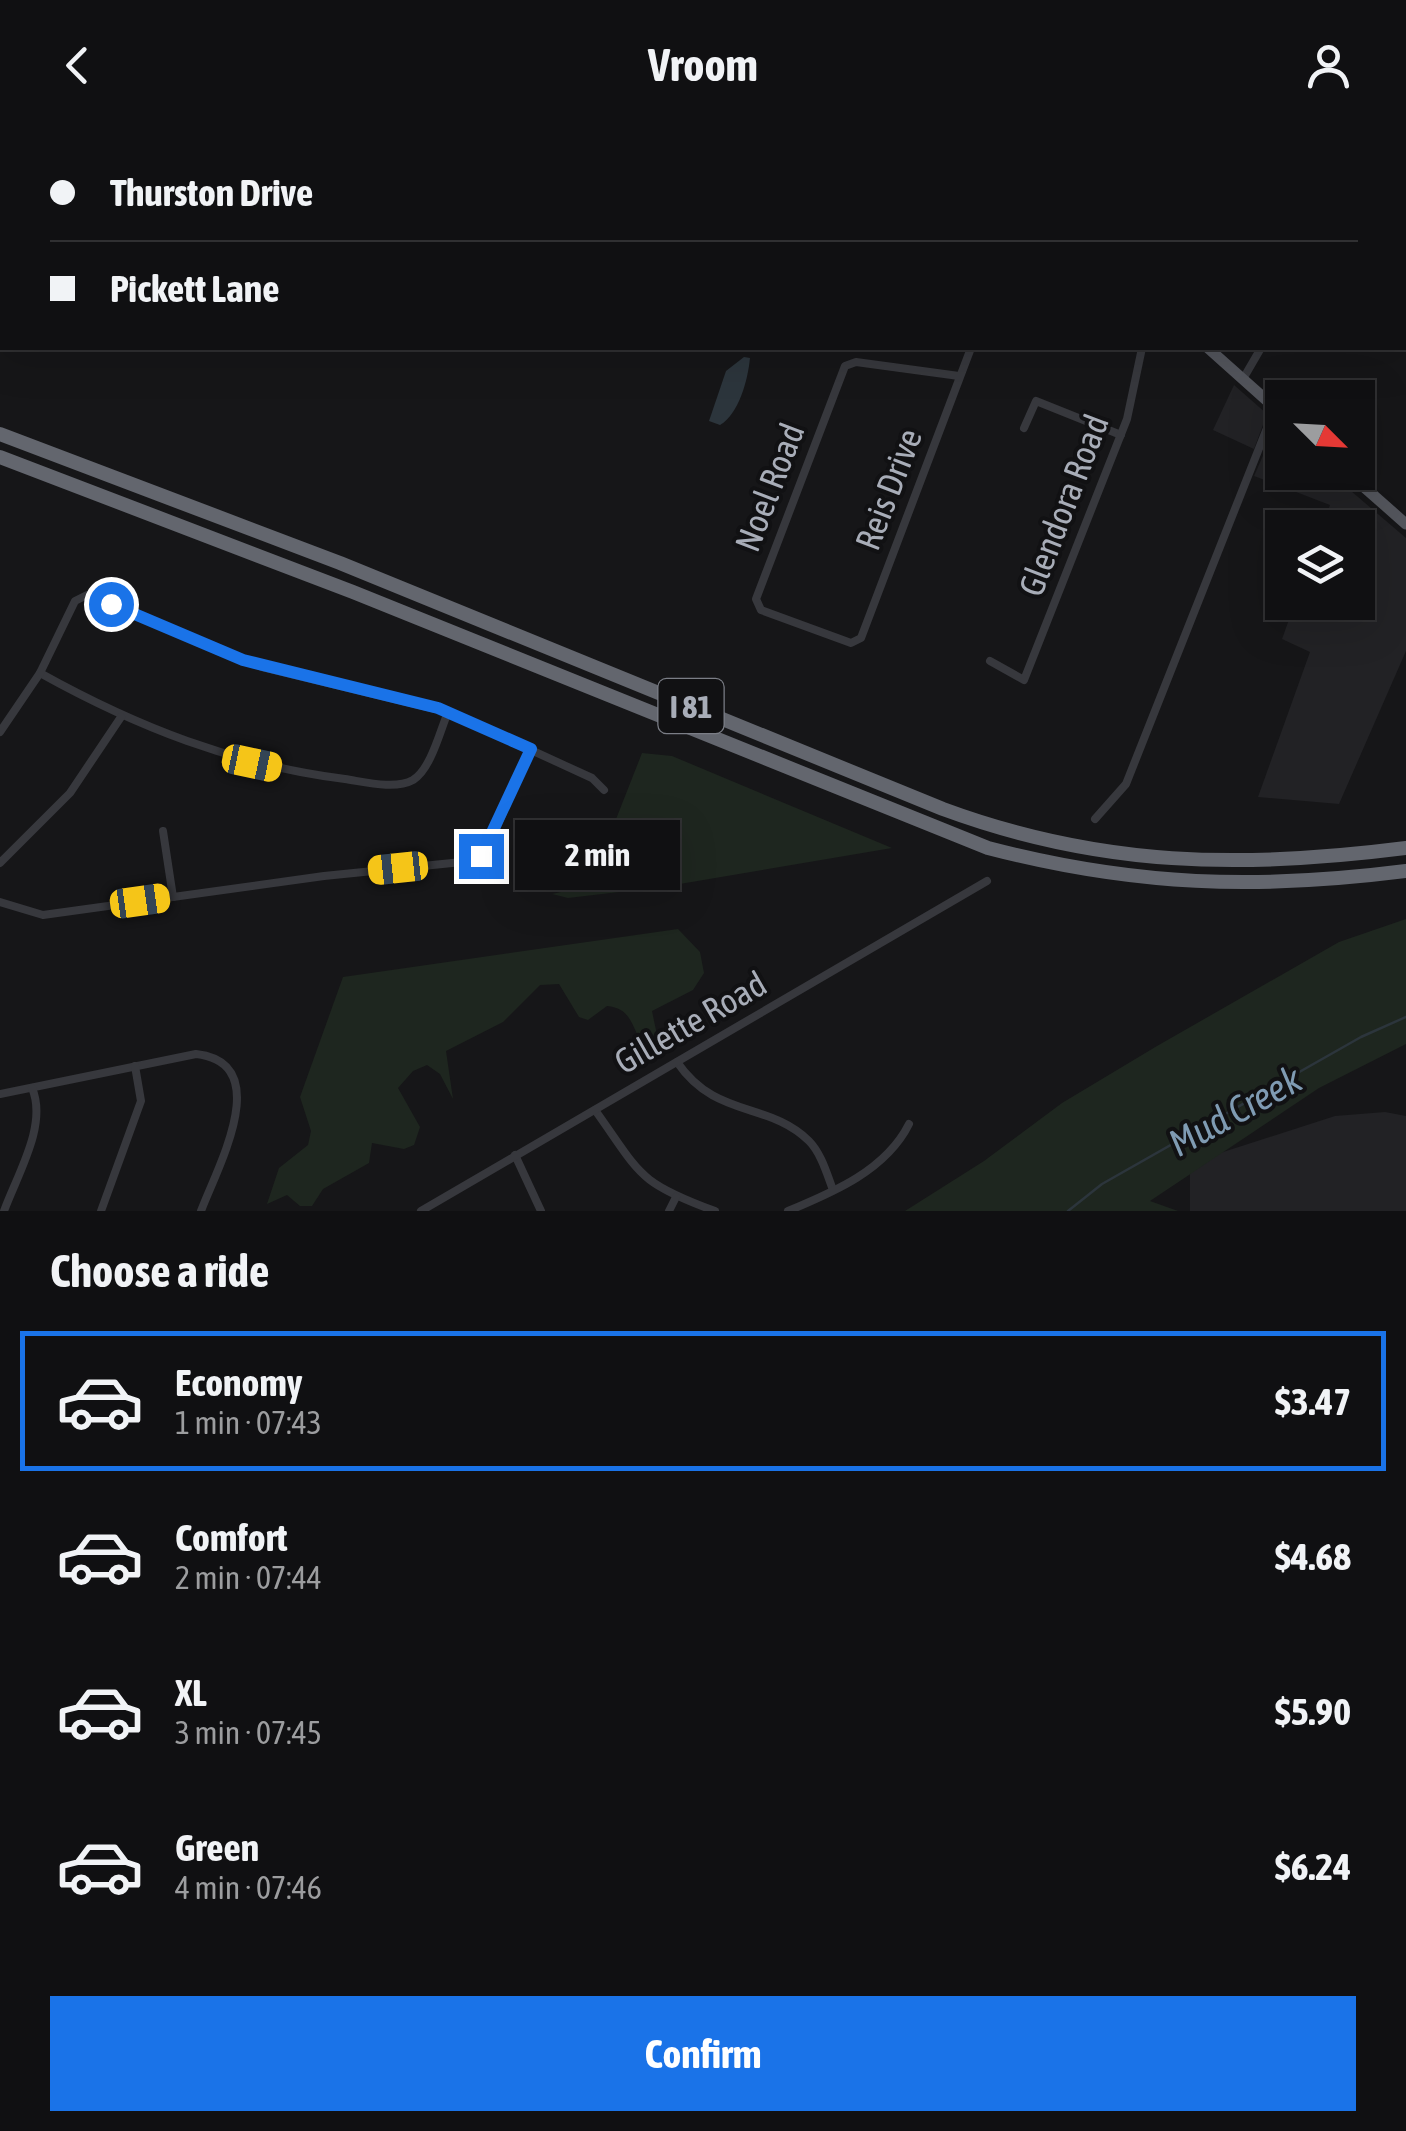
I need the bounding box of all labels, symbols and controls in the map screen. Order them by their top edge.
icon: back [50,38,105,93]
icon: person [1301,38,1356,93]
text: Vroom [648,39,758,91]
text: Thurston Drive [110,171,313,214]
text: Pickett Lane [110,267,279,310]
north arrow [1265,380,1375,490]
map controls [1265,380,1375,620]
street label: Glendora Road [1010,409,1116,601]
street label: Noel Road [726,417,812,557]
street label: Reis Drive [847,423,929,555]
button: layers [1265,510,1375,620]
route start [89,582,134,627]
road number: I 81 [658,679,724,733]
car [220,742,284,784]
callout: 2 min [516,821,681,891]
route end [459,834,504,879]
text: 2 min [565,836,630,873]
car [367,850,429,886]
car [108,882,172,920]
street label: Gillette Road [607,963,773,1081]
water label: Mud Creek [1161,1057,1310,1165]
text: Choose a ride [50,1245,269,1297]
icon: car [55,1356,145,1446]
text: Economy [175,1361,302,1404]
text: $3.47 [1275,1380,1351,1423]
text: 1 min · 07:43 [175,1404,322,1441]
icon: car [55,1511,145,1601]
text: Comfort [175,1516,287,1559]
text: $4.68 [1275,1535,1351,1578]
text: 2 min · 07:44 [175,1559,322,1596]
icon: car [55,1666,145,1756]
text: XL [175,1671,207,1714]
text: $5.90 [1275,1690,1351,1733]
text: 3 min · 07:45 [175,1714,322,1751]
icon: car [55,1821,145,1911]
text: Green [175,1826,259,1869]
text: $6.24 [1275,1845,1351,1888]
text: 4 min · 07:46 [175,1869,322,1906]
button: Confirm [50,1996,1356,2111]

